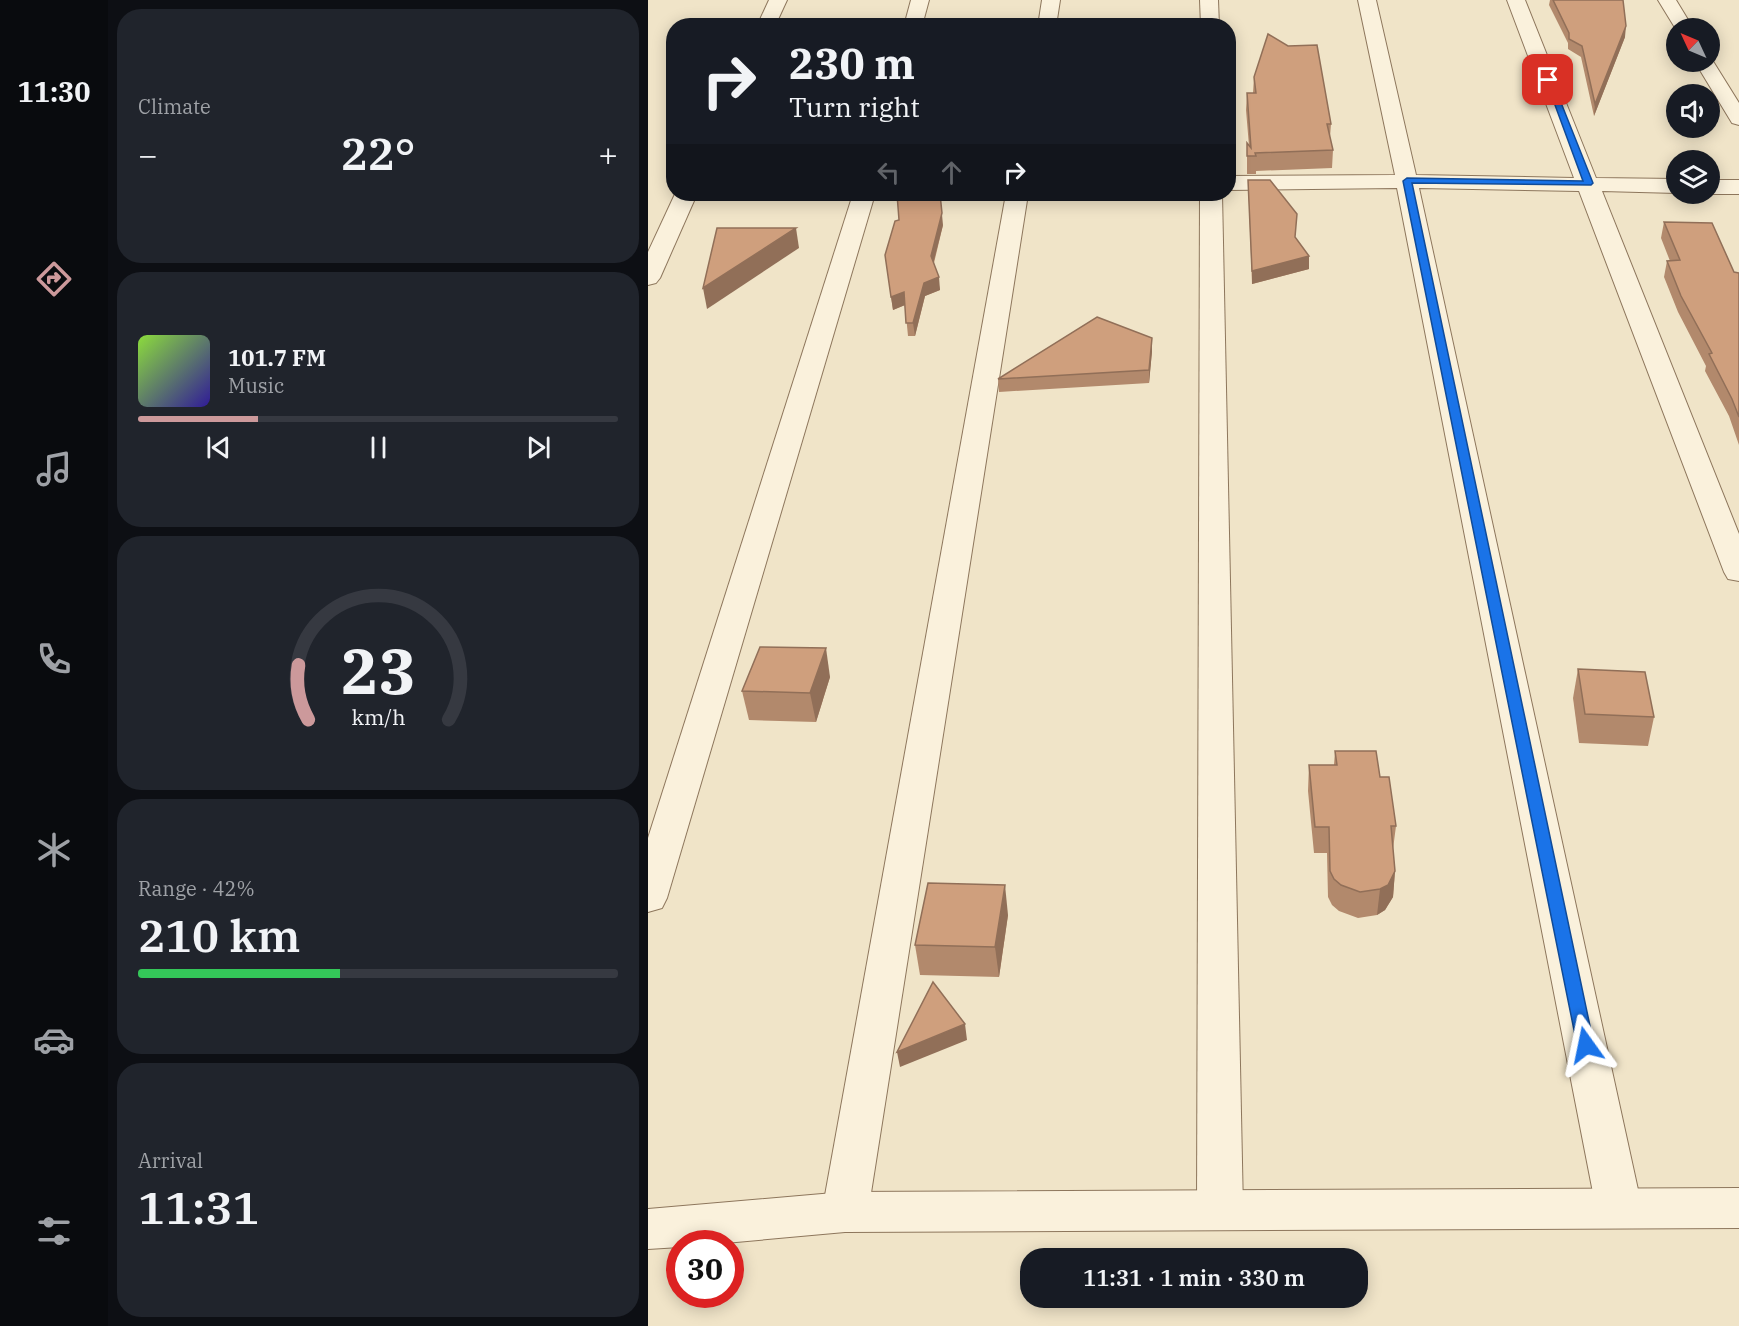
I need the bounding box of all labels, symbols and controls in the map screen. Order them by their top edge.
north arrow [1666,18,1720,72]
map controls [1666,18,1720,204]
text: 230 m [789,36,915,91]
icon: right [690,42,768,120]
pin [1522,54,1573,105]
icon: arrive [1531,63,1564,96]
text: 11:30 [18,74,90,109]
button: sound [1666,84,1720,138]
text: Turn right [789,89,920,124]
text: Climate [138,93,211,120]
text: 22° [340,124,416,182]
text: − [138,133,158,176]
text: + [598,133,618,176]
button: layers [1666,150,1720,204]
icon: left [872,156,905,189]
icon: ahead [935,156,968,189]
icon: right [998,156,1031,189]
icon: directions [33,258,75,300]
text: 101.7 FM [228,343,326,372]
text: Music [228,372,284,399]
icon: previous [202,431,235,464]
icon: pause [362,431,395,464]
icon: next [522,431,555,464]
icon: music [33,448,75,490]
text: 23 [341,630,415,711]
icon: phone [33,638,75,680]
text: km/h [351,703,405,731]
icon: climate [33,829,75,871]
text: Range · 42% [138,875,255,902]
text: 210 km [138,906,300,964]
position arrow [1554,1013,1618,1077]
icon: car [33,1019,75,1061]
text: Arrival [138,1147,203,1174]
text: 11:31 [138,1178,259,1236]
icon: filters [33,1210,75,1252]
speed limit sign: 30 [666,1230,744,1308]
text: 11:31 · 1 min · 330 m [1083,1263,1305,1292]

